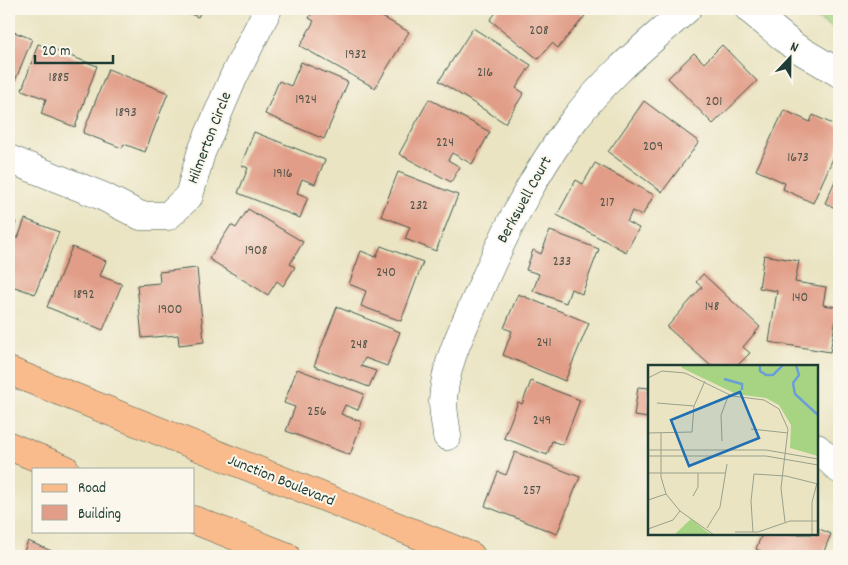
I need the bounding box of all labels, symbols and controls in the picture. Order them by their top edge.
house number: 208 [529,21,549,41]
scale bar [35,32,112,64]
north arrow [766,32,816,82]
text: N [787,37,801,58]
text: 20 m [42,41,70,63]
house number: 1932 [345,45,367,65]
house number: 216 [477,63,493,83]
house number: 1885 [49,68,69,88]
street label: Hilmerton Circle [182,89,238,187]
house number: 1924 [295,90,317,110]
house number: 201 [706,92,722,112]
house number: 1893 [115,103,137,123]
house number: 224 [436,133,454,153]
house number: 209 [643,137,663,157]
house number: 1673 [787,148,809,168]
street label: Berkswell Court [492,152,558,248]
house number: 1916 [273,164,293,184]
house number: 217 [600,193,614,213]
house number: 232 [410,196,428,216]
house number: 1908 [245,241,268,261]
house number: 233 [553,252,571,272]
house number: 240 [376,263,396,283]
house number: 1892 [73,285,95,305]
house number: 140 [792,288,808,308]
house number: 148 [705,297,720,317]
house number: 1900 [158,300,182,320]
house number: 241 [537,333,552,353]
house number: 248 [350,335,368,355]
inset map [648,365,818,535]
house number: 256 [307,402,327,422]
house number: 249 [533,411,551,431]
street label: Junction Boulevard [224,449,338,513]
legend [32,468,195,532]
text: Road [78,478,106,500]
house number: 257 [523,481,541,501]
text: Building [78,504,121,526]

